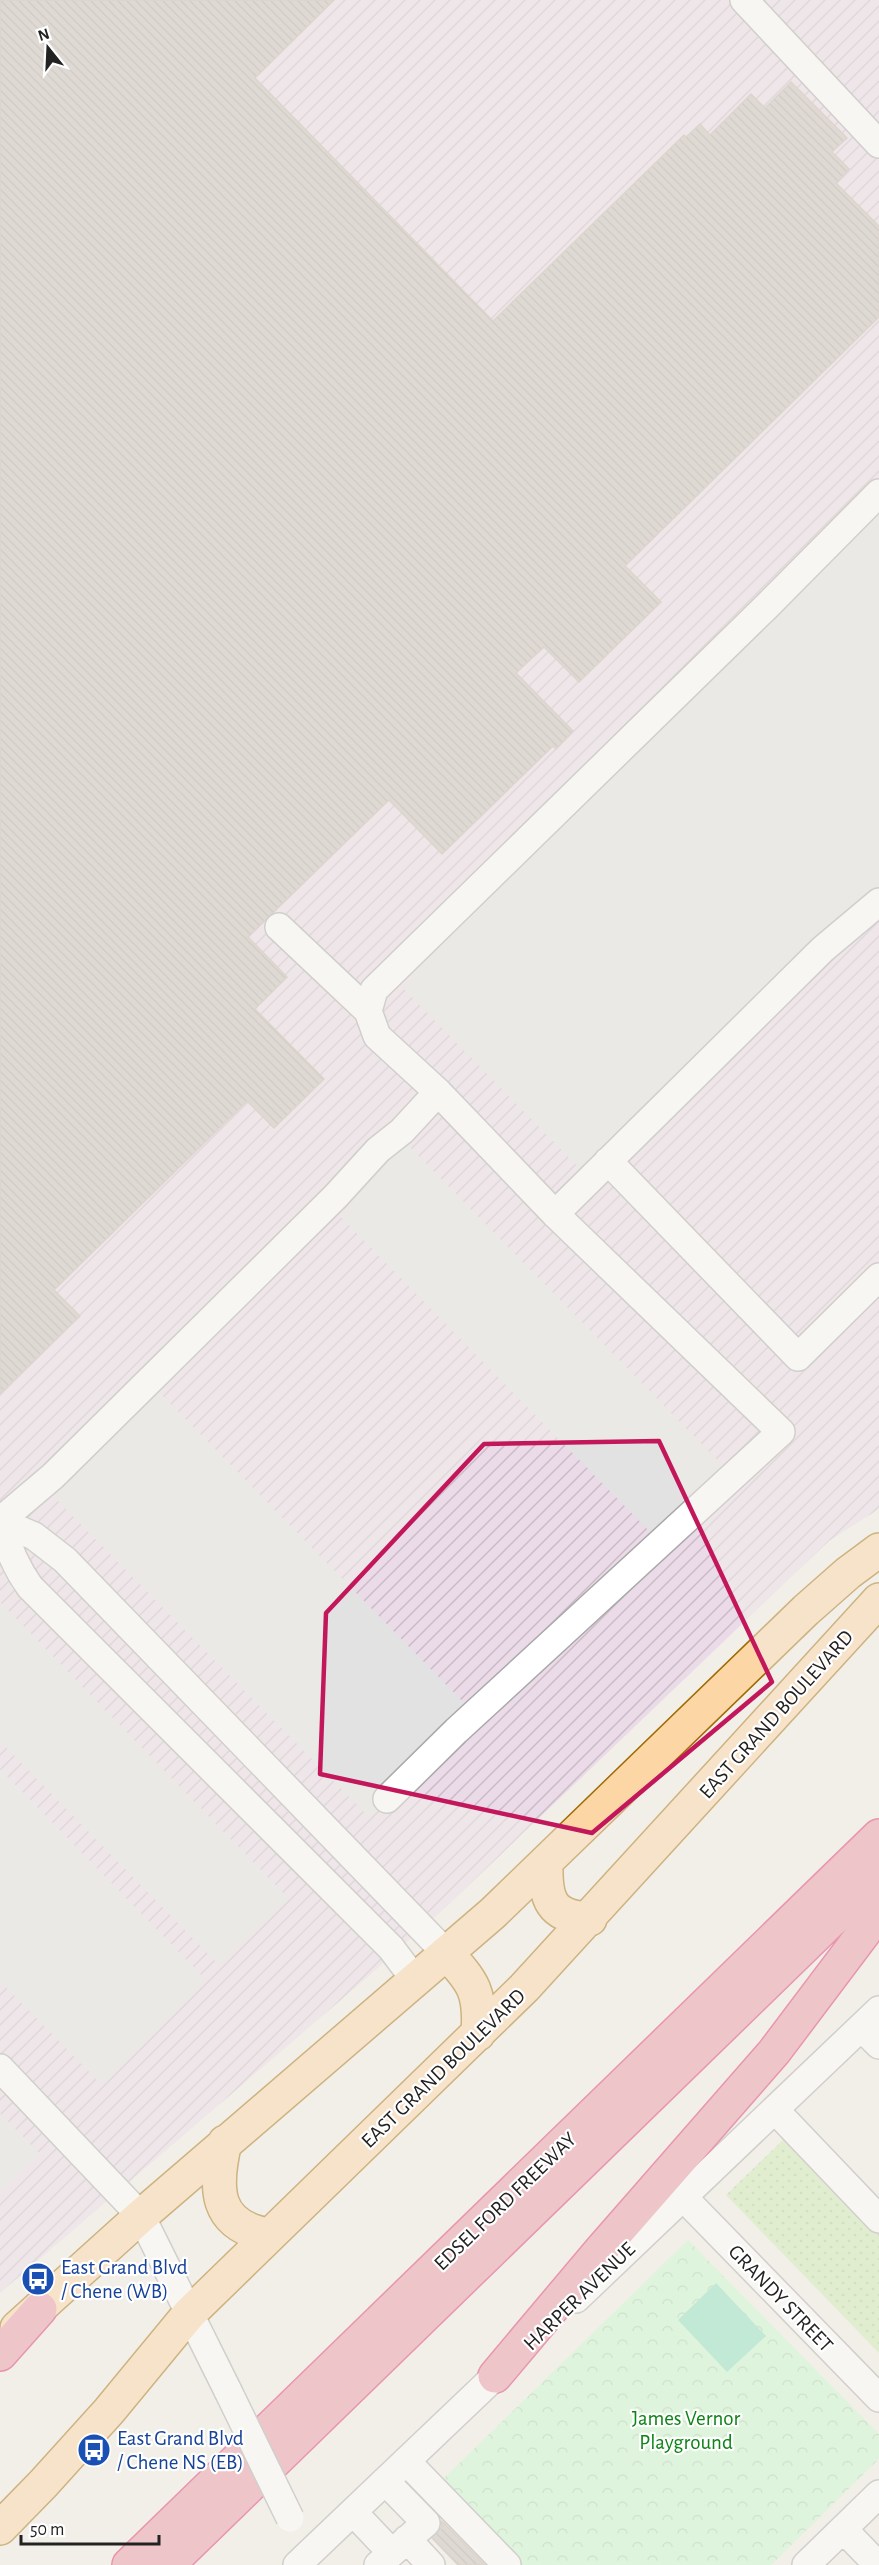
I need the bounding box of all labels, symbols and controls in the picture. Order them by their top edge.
north arrow [18,18,78,78]
text: N [36,25,51,44]
street label: EAST GRAND BOULEVARD [695,1626,857,1803]
street label: EAST GRAND BOULEVARD [357,1985,529,2152]
street label: EDSEL FORD FREEWAY [430,2128,580,2274]
street label: HARPER AVENUE [520,2238,639,2354]
street label: GRANDY STREET [724,2241,837,2356]
place label: East Grand Blvd / Chene (WB) [61,2257,188,2302]
bus stop icon: East Grand Blvd / Chene (WB) [20,2261,56,2297]
park label: James Vernor Playground [632,2408,740,2453]
place label: East Grand Blvd / Chene NS (EB) [117,2428,244,2473]
bus stop icon: East Grand Blvd / Chene NS (EB) [76,2432,112,2468]
scale bar [21,2508,159,2546]
text: 50 m [30,2521,64,2539]

